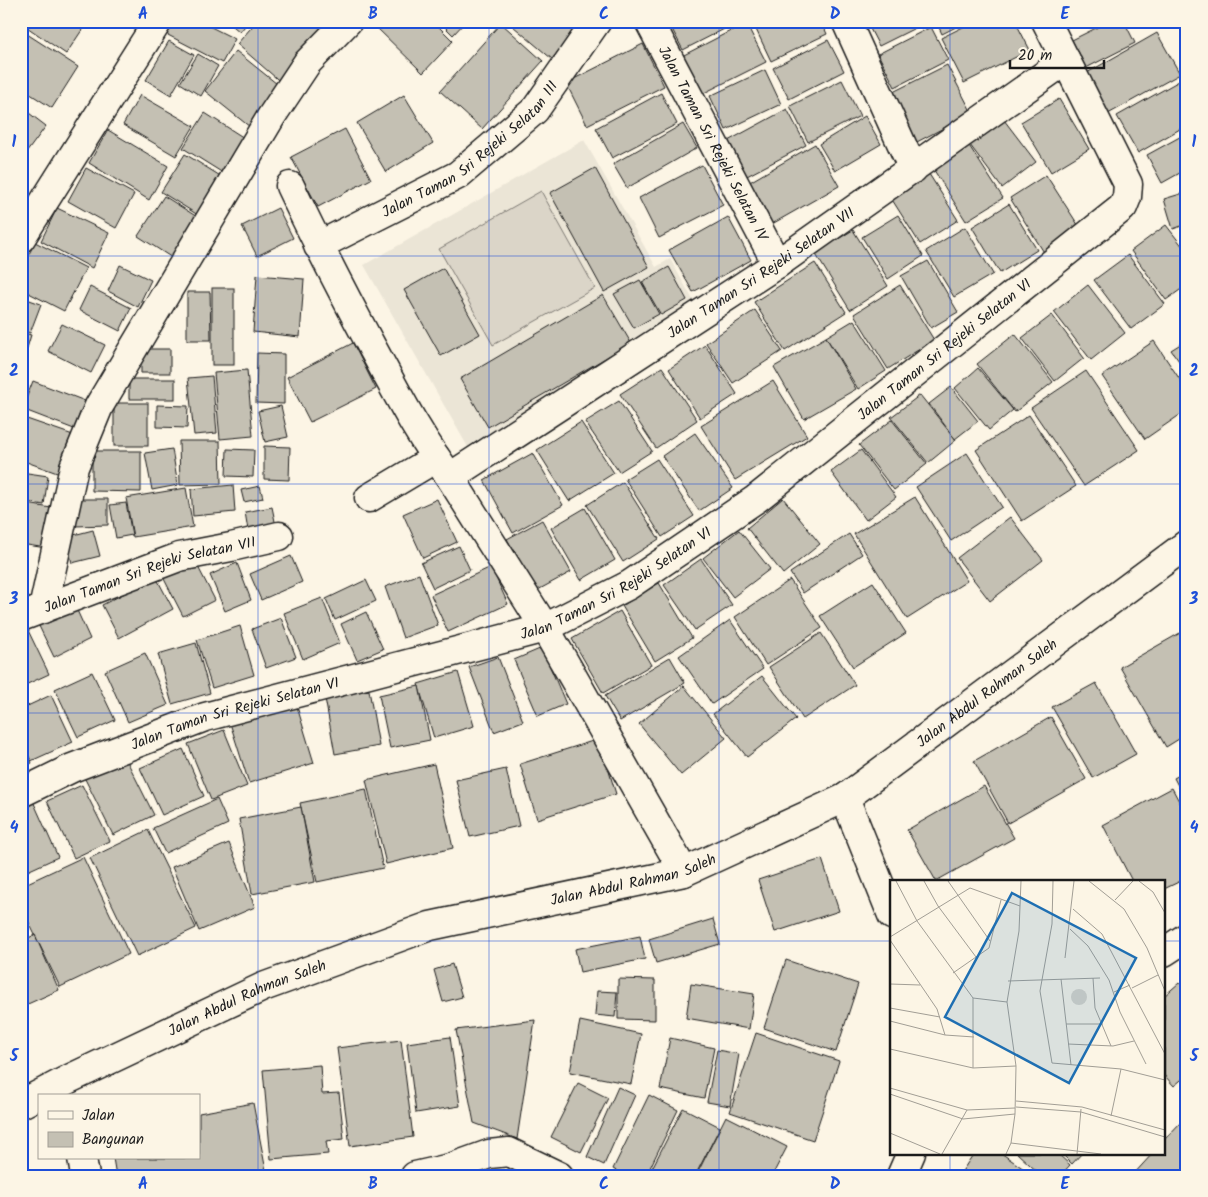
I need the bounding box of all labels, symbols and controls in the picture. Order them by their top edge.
text: A [138,2,148,27]
text: B [368,2,378,27]
text: C [599,2,609,27]
text: D [830,2,841,27]
text: E [1061,2,1071,27]
scale bar [1010,38,1104,70]
street label: Jalan Taman Sri Rejeki Selatan IV [651,42,774,246]
text: 20 m [1018,44,1052,68]
street label: Jalan Taman Sri Rejeki Selatan III [378,76,565,225]
text: 1 [12,130,17,155]
text: 1 [1192,130,1197,155]
street label: Jalan Taman Sri Rejeki Selatan VII [663,201,860,345]
street label: Jalan Taman Sri Rejeki Selatan VI [852,273,1038,427]
text: 2 [9,359,19,384]
text: 2 [1189,359,1199,384]
street label: Jalan Taman Sri Rejeki Selatan VI [518,521,717,647]
street label: Jalan Taman Sri Rejeki Selatan VII [41,531,259,620]
text: 3 [9,587,19,612]
text: 3 [1189,587,1199,612]
street label: Jalan Abdul Rahman Saleh [912,633,1063,754]
street label: Jalan Taman Sri Rejeki Selatan VI [127,671,342,757]
text: 4 [10,816,19,841]
text: 4 [1190,816,1199,841]
street label: Jalan Abdul Rahman Saleh [548,848,720,913]
inset map [890,880,1166,1154]
street label: Jalan Abdul Rahman Saleh [164,954,330,1043]
text: 5 [9,1044,20,1069]
text: 5 [1189,1044,1200,1069]
legend [38,1094,200,1160]
text: Jalan [82,1104,115,1128]
text: Bangunan [82,1128,144,1152]
text: A [138,1172,148,1197]
text: B [368,1172,378,1197]
text: C [599,1172,609,1197]
text: D [830,1172,841,1197]
text: E [1061,1172,1071,1197]

